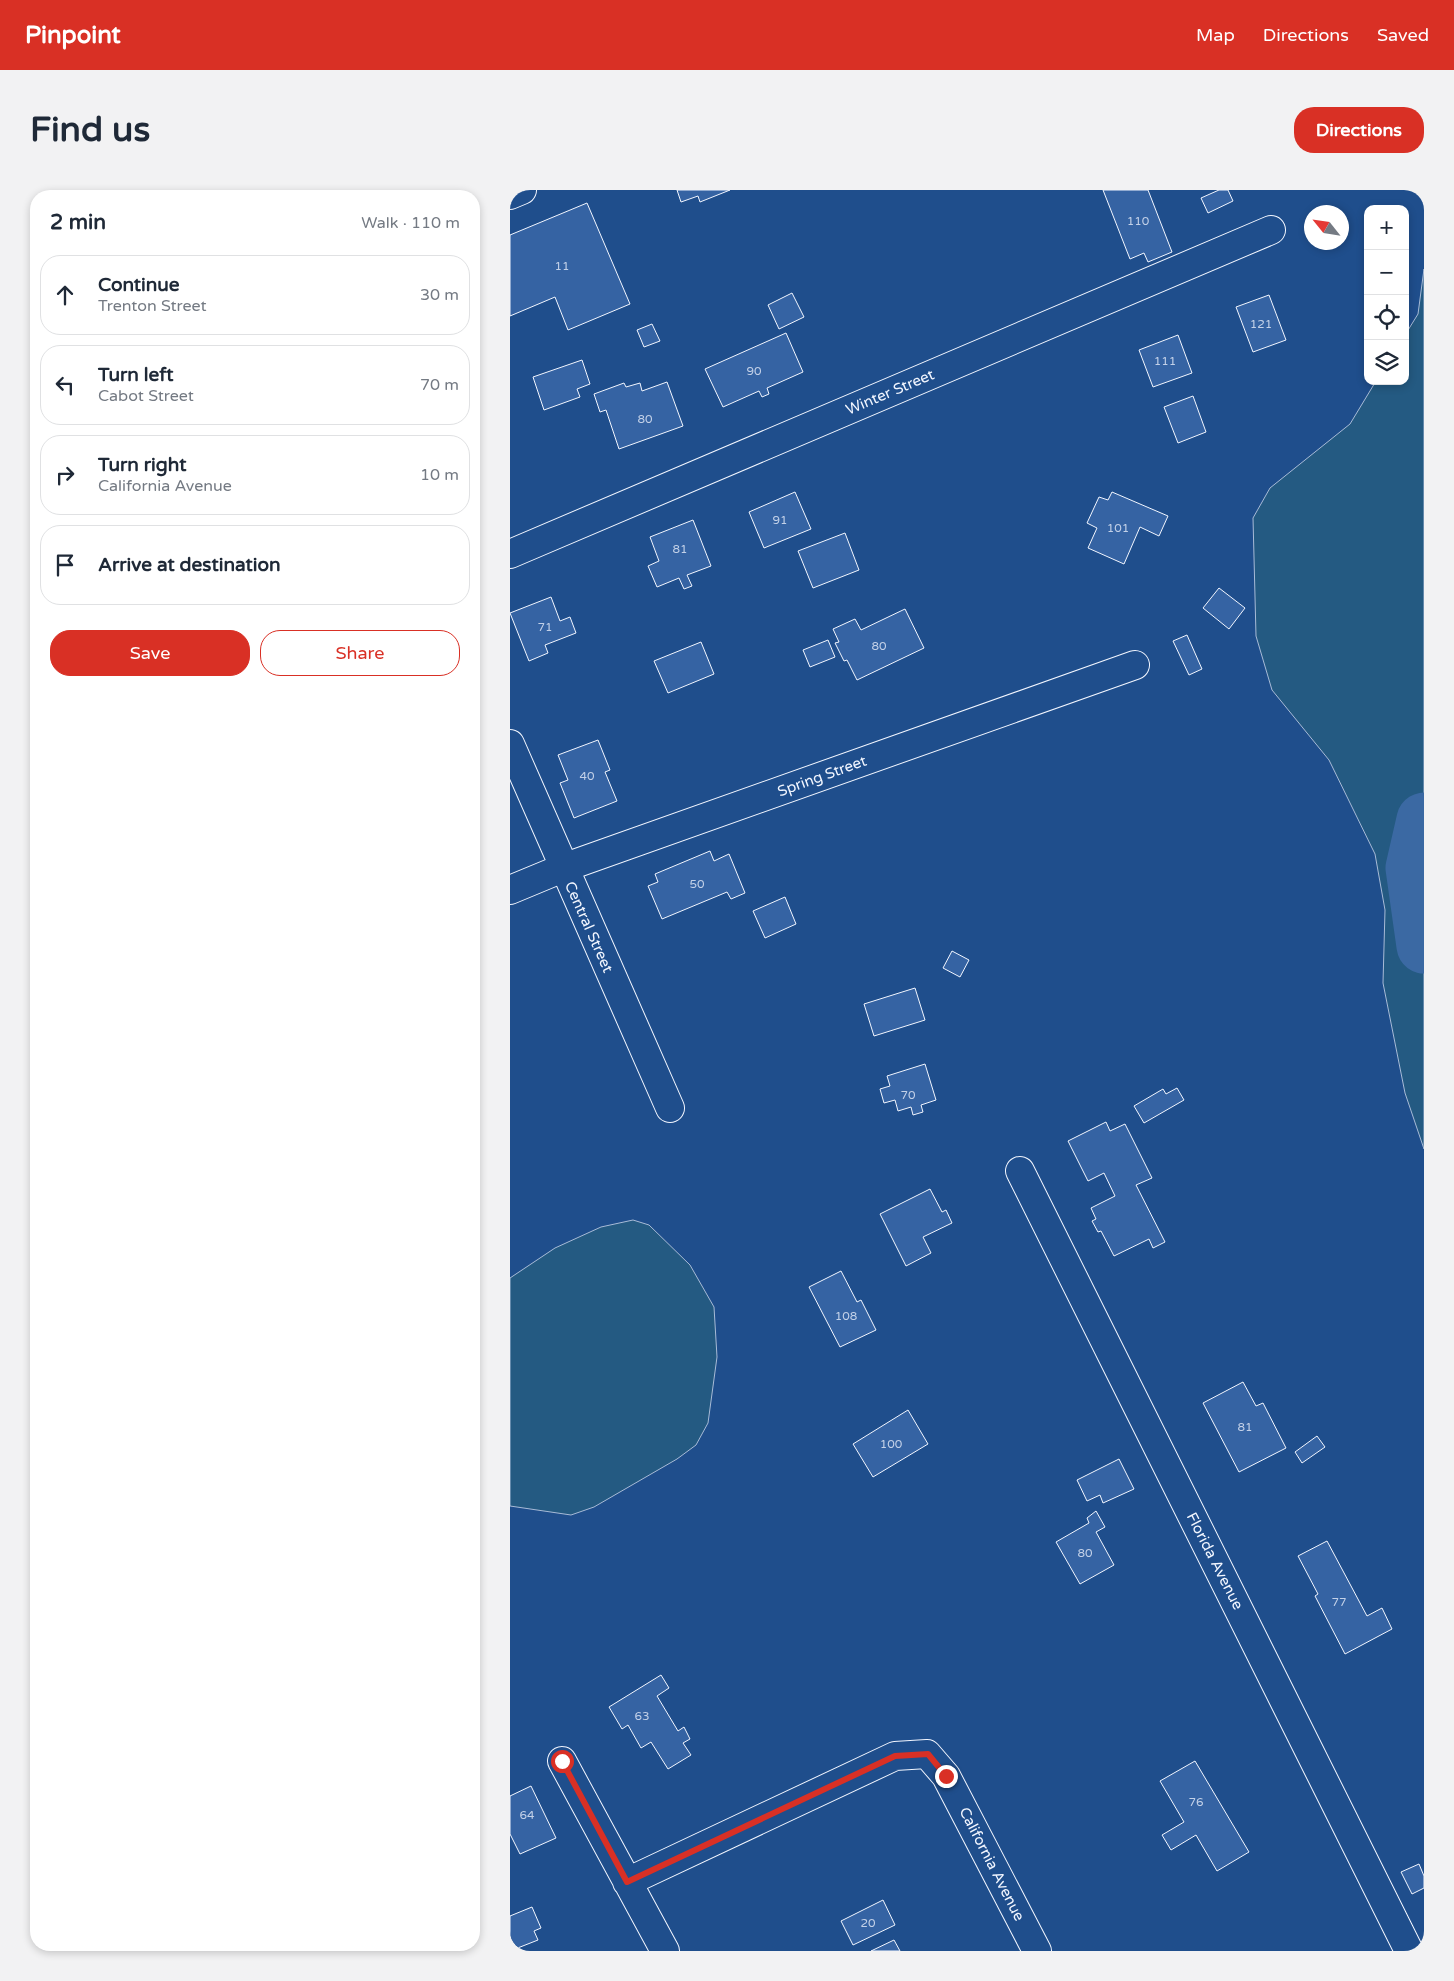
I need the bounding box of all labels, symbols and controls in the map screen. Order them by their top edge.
text: Pinpoint [25,21,121,50]
text: Map [1196,24,1235,46]
text: Directions [1263,24,1349,46]
text: Saved [1377,24,1429,46]
button: Directions [1294,107,1424,153]
text: Find us [30,109,150,151]
north arrow [1304,205,1349,250]
map controls [1364,205,1409,385]
button: + [1364,205,1409,250]
text: 2 min [50,210,106,235]
text: Walk · 110 m [361,213,460,233]
house number: 110 [1127,214,1150,228]
button: − [1364,250,1409,295]
house number: 11 [554,259,570,273]
text: Continue [98,274,180,296]
icon: ahead [51,281,79,309]
text: 30 m [420,285,459,305]
button: locate [1364,295,1409,340]
text: Trenton Street [98,296,207,316]
house number: 121 [1250,317,1272,331]
button: layers [1364,340,1409,385]
house number: 111 [1154,354,1176,368]
text: Turn left [98,364,174,386]
house number: 90 [746,364,762,378]
street label: Winter Street [843,365,937,419]
icon: left [51,371,79,399]
text: 70 m [420,375,459,395]
text: Cabot Street [98,386,194,406]
house number: 80 [637,412,653,426]
text: Turn right [98,454,186,476]
icon: right [51,461,79,489]
text: 10 m [420,465,459,485]
text: California Avenue [98,476,232,496]
house number: 91 [772,513,788,527]
house number: 101 [1107,521,1129,535]
house number: 81 [672,542,688,556]
icon: arrive [51,551,79,579]
text: Arrive at destination [98,554,281,576]
house number: 71 [537,620,553,634]
button: Save [50,630,250,676]
button: Share [260,630,460,676]
house number: 80 [871,639,887,653]
street label: Spring Street [775,751,869,800]
house number: 40 [579,769,595,783]
house number: 50 [689,877,705,891]
street label: Central Street [561,879,617,976]
house number: 70 [900,1088,916,1102]
house number: 108 [835,1309,857,1323]
house number: 81 [1237,1420,1253,1434]
house number: 100 [880,1437,903,1451]
street label: Florida Avenue [1183,1509,1247,1613]
house number: 80 [1077,1546,1093,1560]
house number: 77 [1331,1595,1347,1609]
house number: 63 [634,1709,650,1723]
route start [551,1750,574,1773]
route end [935,1765,958,1788]
house number: 76 [1188,1795,1204,1809]
street label: California Avenue [956,1804,1028,1924]
house number: 64 [519,1808,535,1822]
house number: 20 [860,1916,876,1930]

